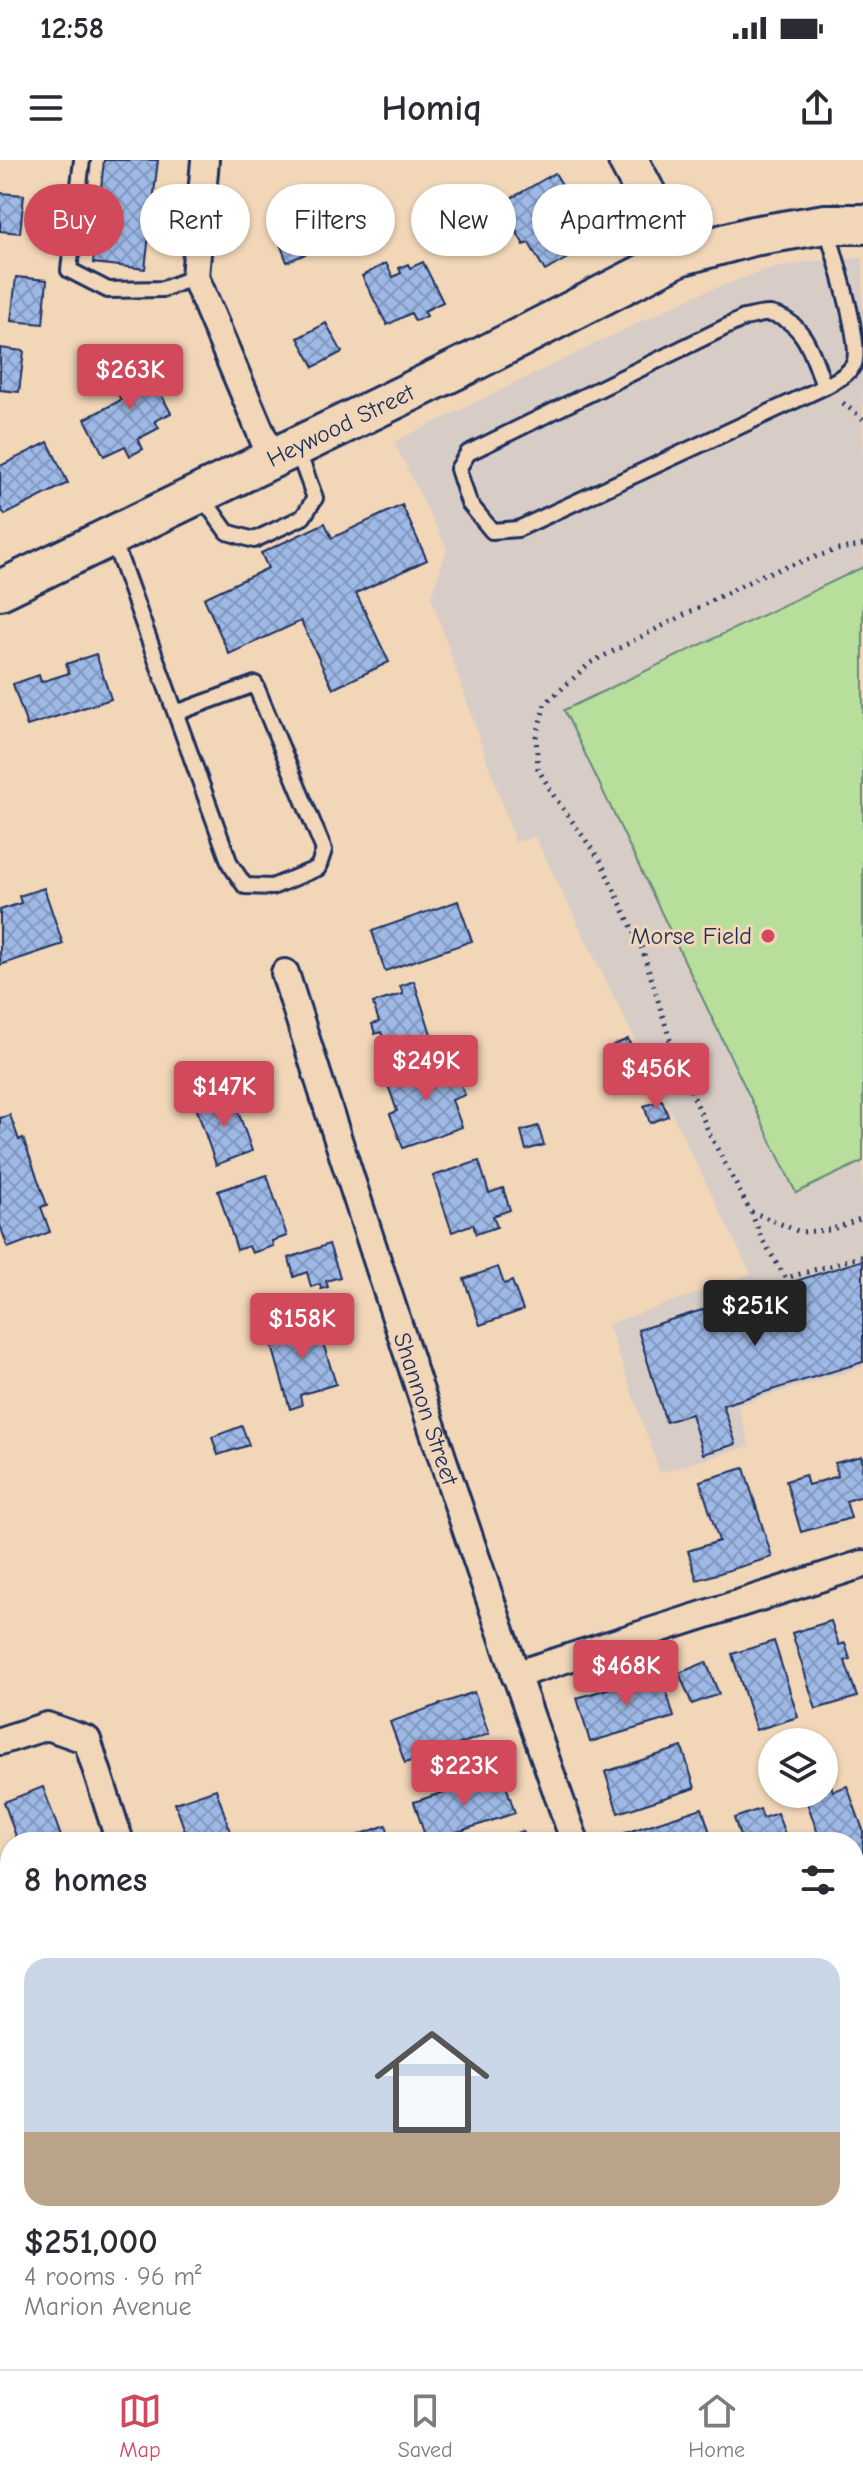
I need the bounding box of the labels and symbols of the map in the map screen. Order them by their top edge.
pin: $263K [74,344,186,412]
street label: Heywood Street [262,378,420,473]
place label: Morse Field [630,922,752,950]
marker: Morse Field [759,927,777,945]
pin: $249K [370,1035,482,1103]
pin: $456K [600,1043,712,1111]
pin: $147K [168,1061,280,1129]
pin: $251K [699,1280,811,1348]
pin: $158K [246,1293,358,1361]
street label: Shannon Street [388,1329,465,1490]
pin: $468K [570,1640,682,1708]
pin: $223K [408,1740,520,1808]

